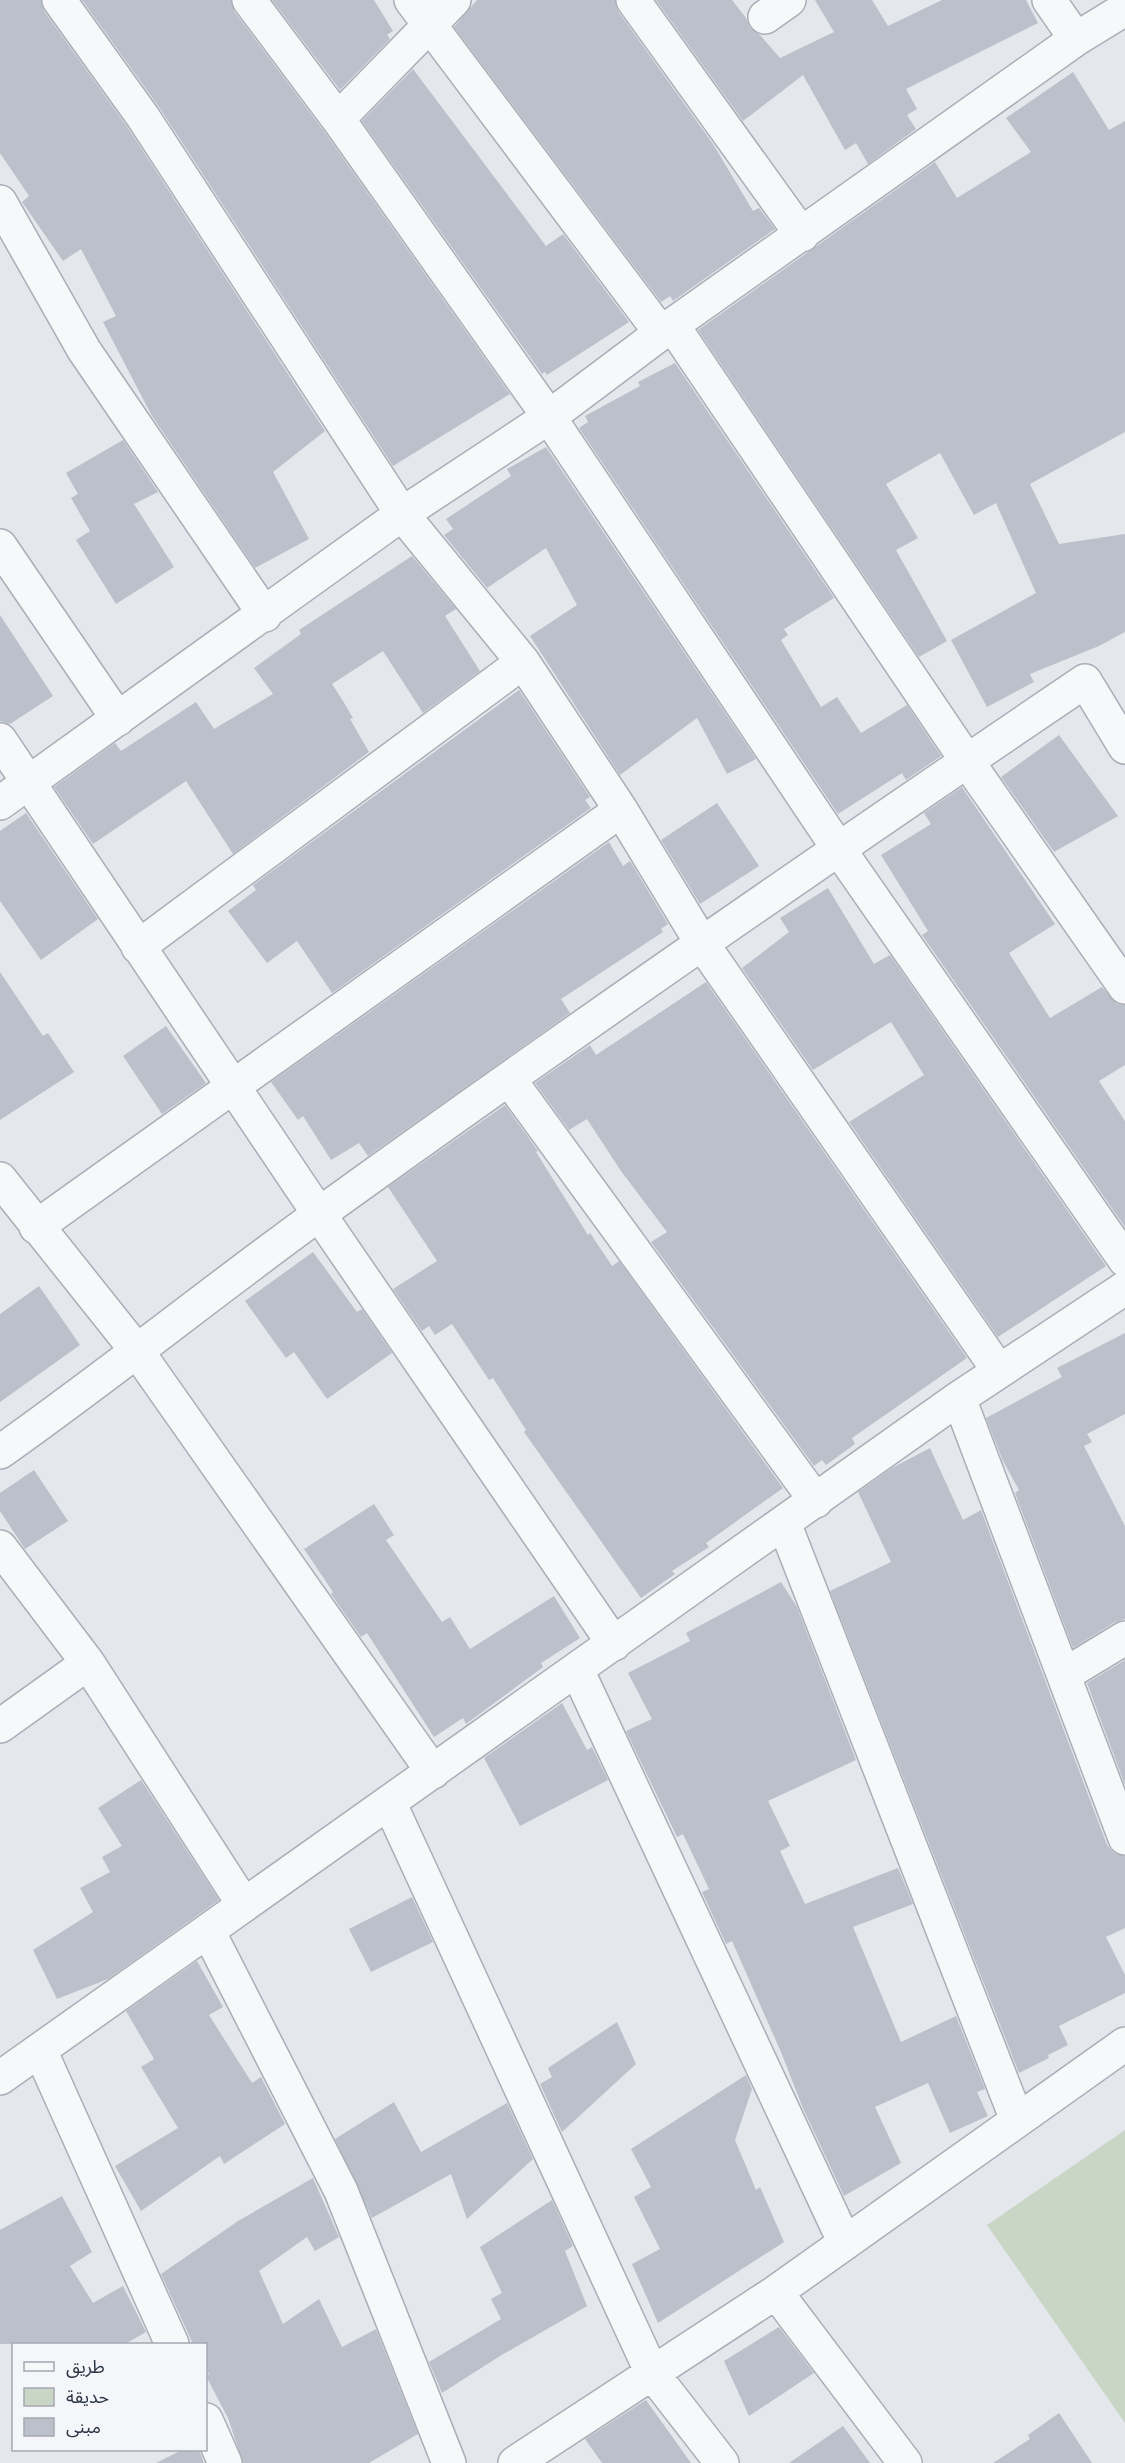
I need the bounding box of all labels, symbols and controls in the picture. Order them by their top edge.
legend [12,2343,207,2451]
text: طريق [66,2355,105,2379]
text: حديقة [66,2385,109,2409]
text: مبنى [66,2415,101,2439]

